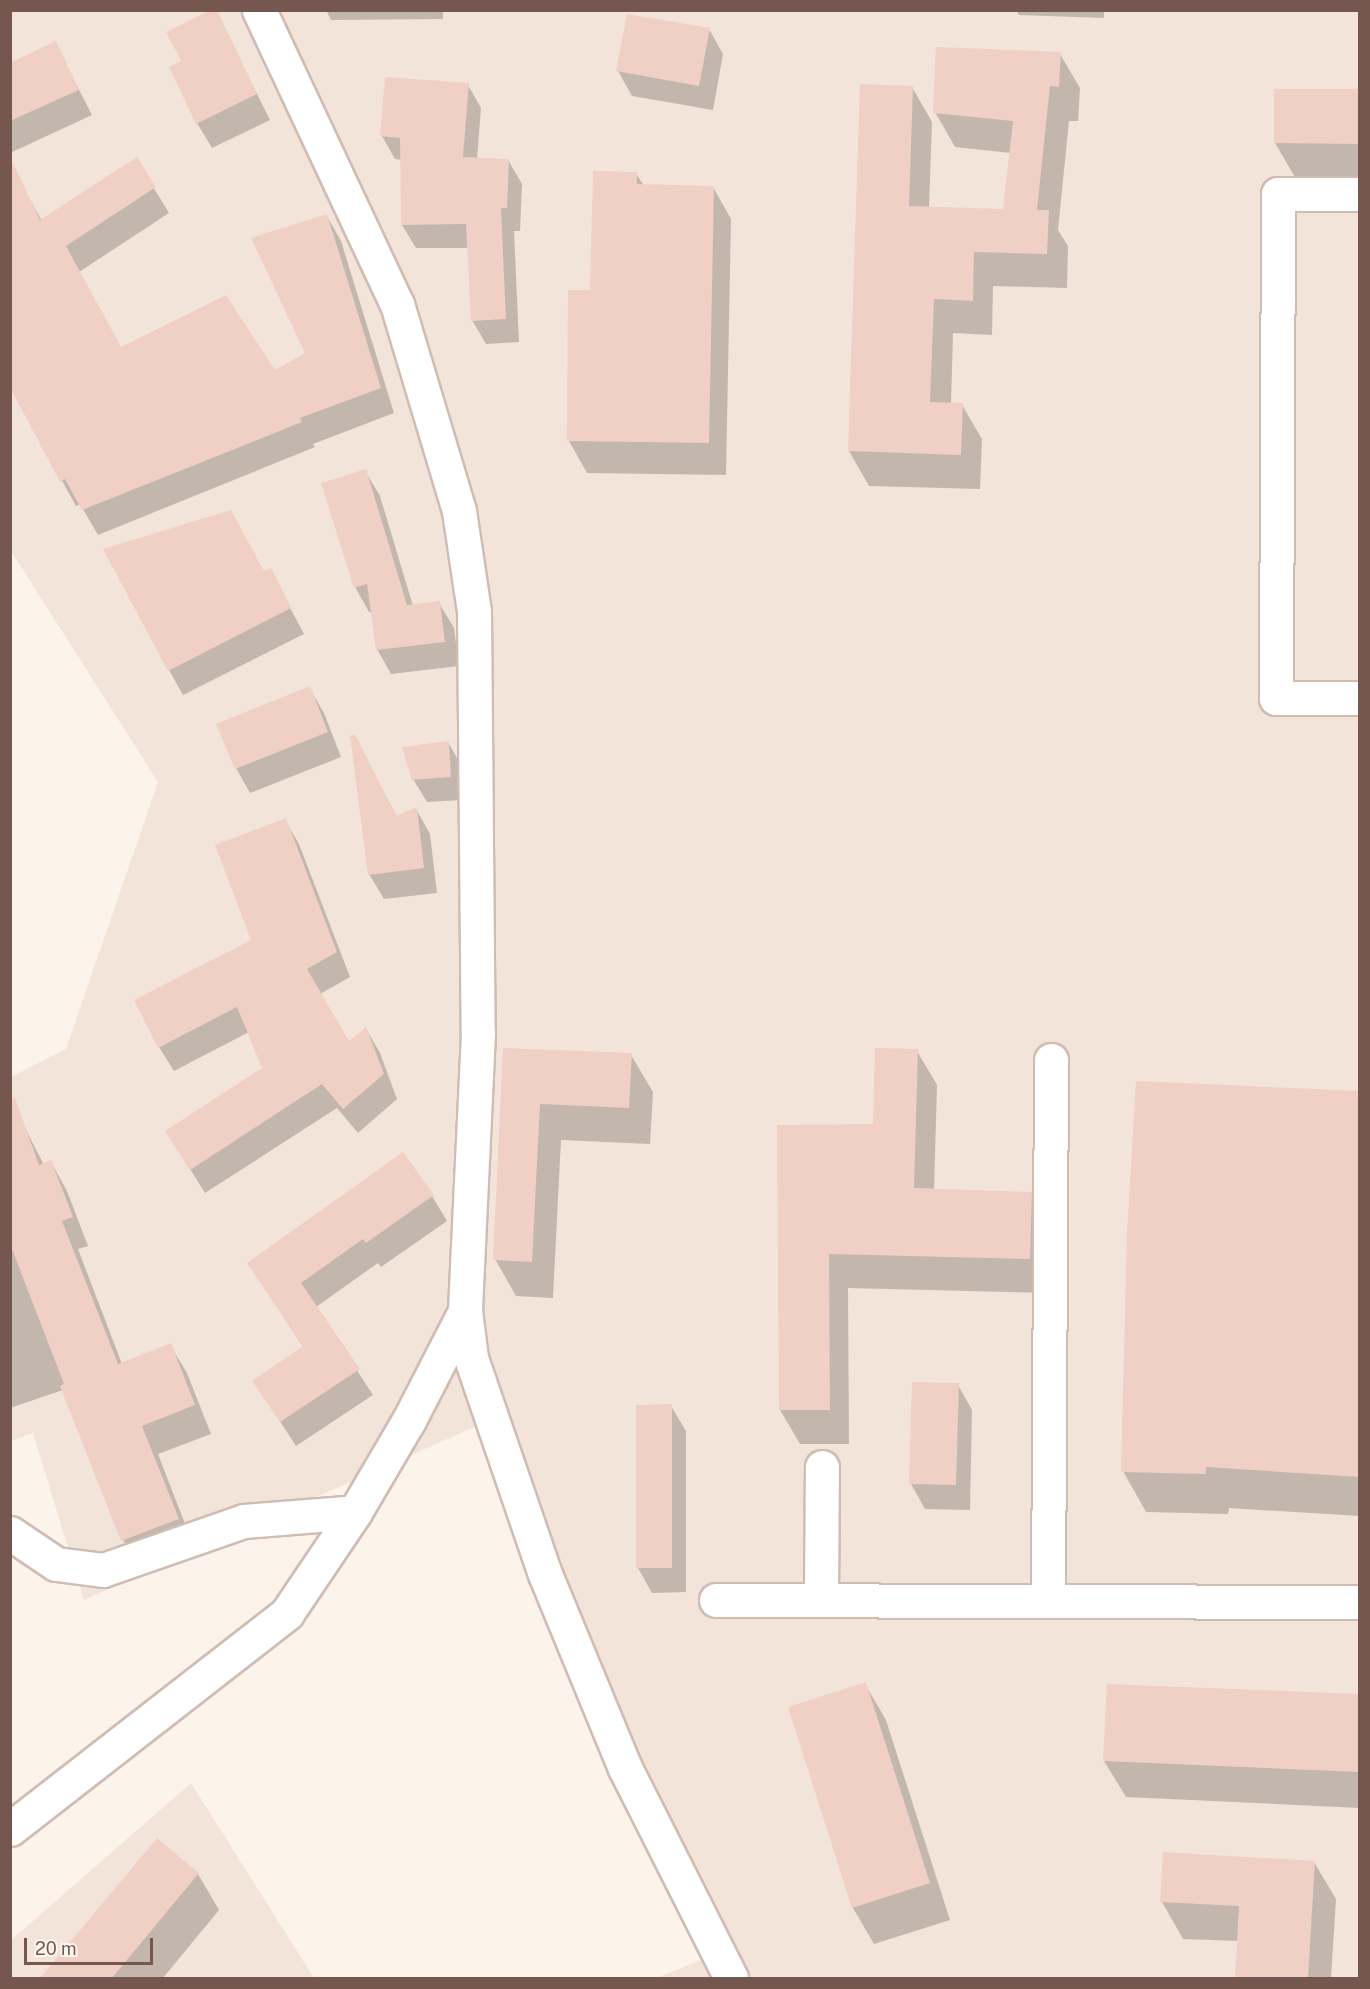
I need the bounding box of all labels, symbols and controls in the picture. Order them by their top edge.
scale bar [27,1926,156,1964]
text: 20 m [35,1938,77,1959]

